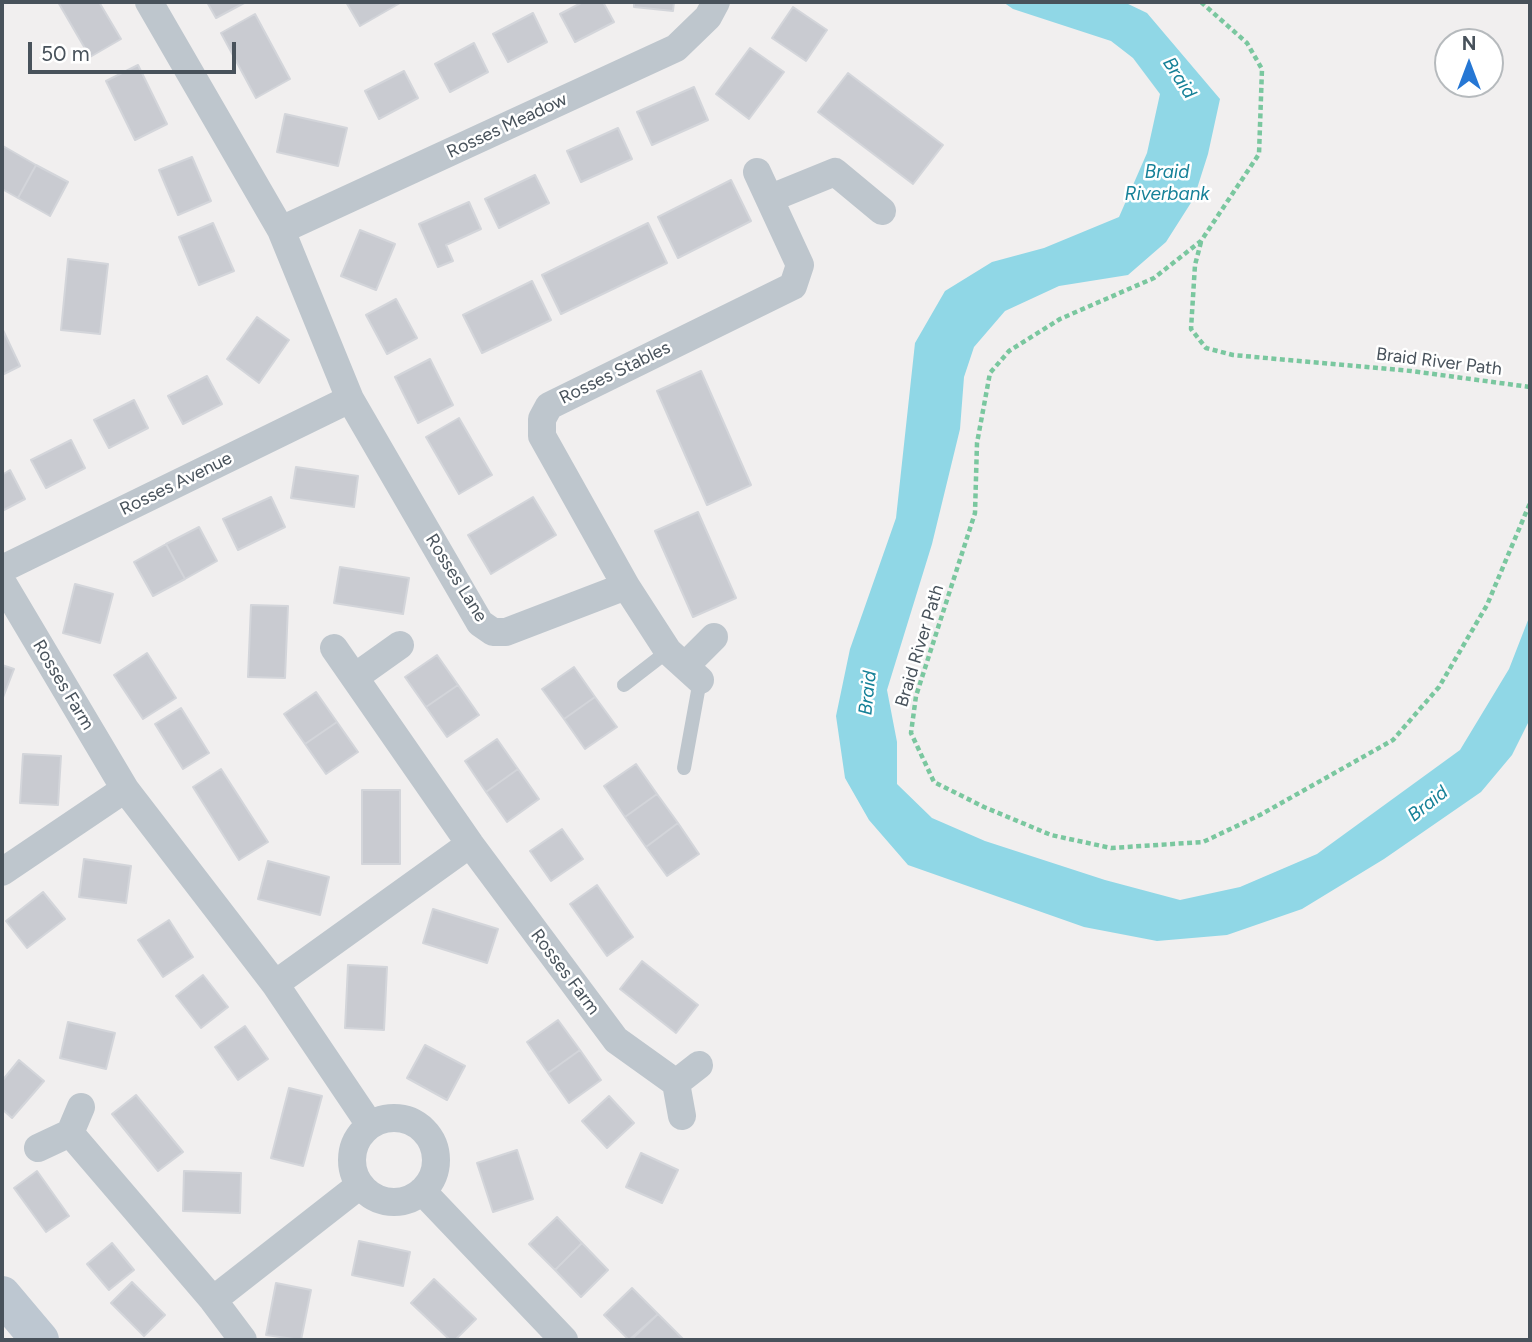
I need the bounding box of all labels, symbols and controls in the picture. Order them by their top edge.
scale bar [32,28,240,72]
north arrow [1434,28,1504,98]
text: N [1462,32,1476,55]
text: 50 m [41,41,90,66]
water label: Braid [1157,53,1201,103]
street label: Rosses Meadow [443,89,571,163]
water label: Braid Riverbank [1125,161,1209,205]
street label: Rosses Stables [556,337,674,409]
street label: Braid River Path [1375,344,1503,380]
street label: Rosses Avenue [116,448,236,520]
street label: Rosses Lane [420,530,492,626]
street label: Braid River Path [891,582,949,710]
street label: Rosses Farm [28,636,98,734]
water label: Braid [854,670,882,716]
water label: Braid [1403,781,1453,827]
street label: Rosses Farm [526,925,604,1019]

